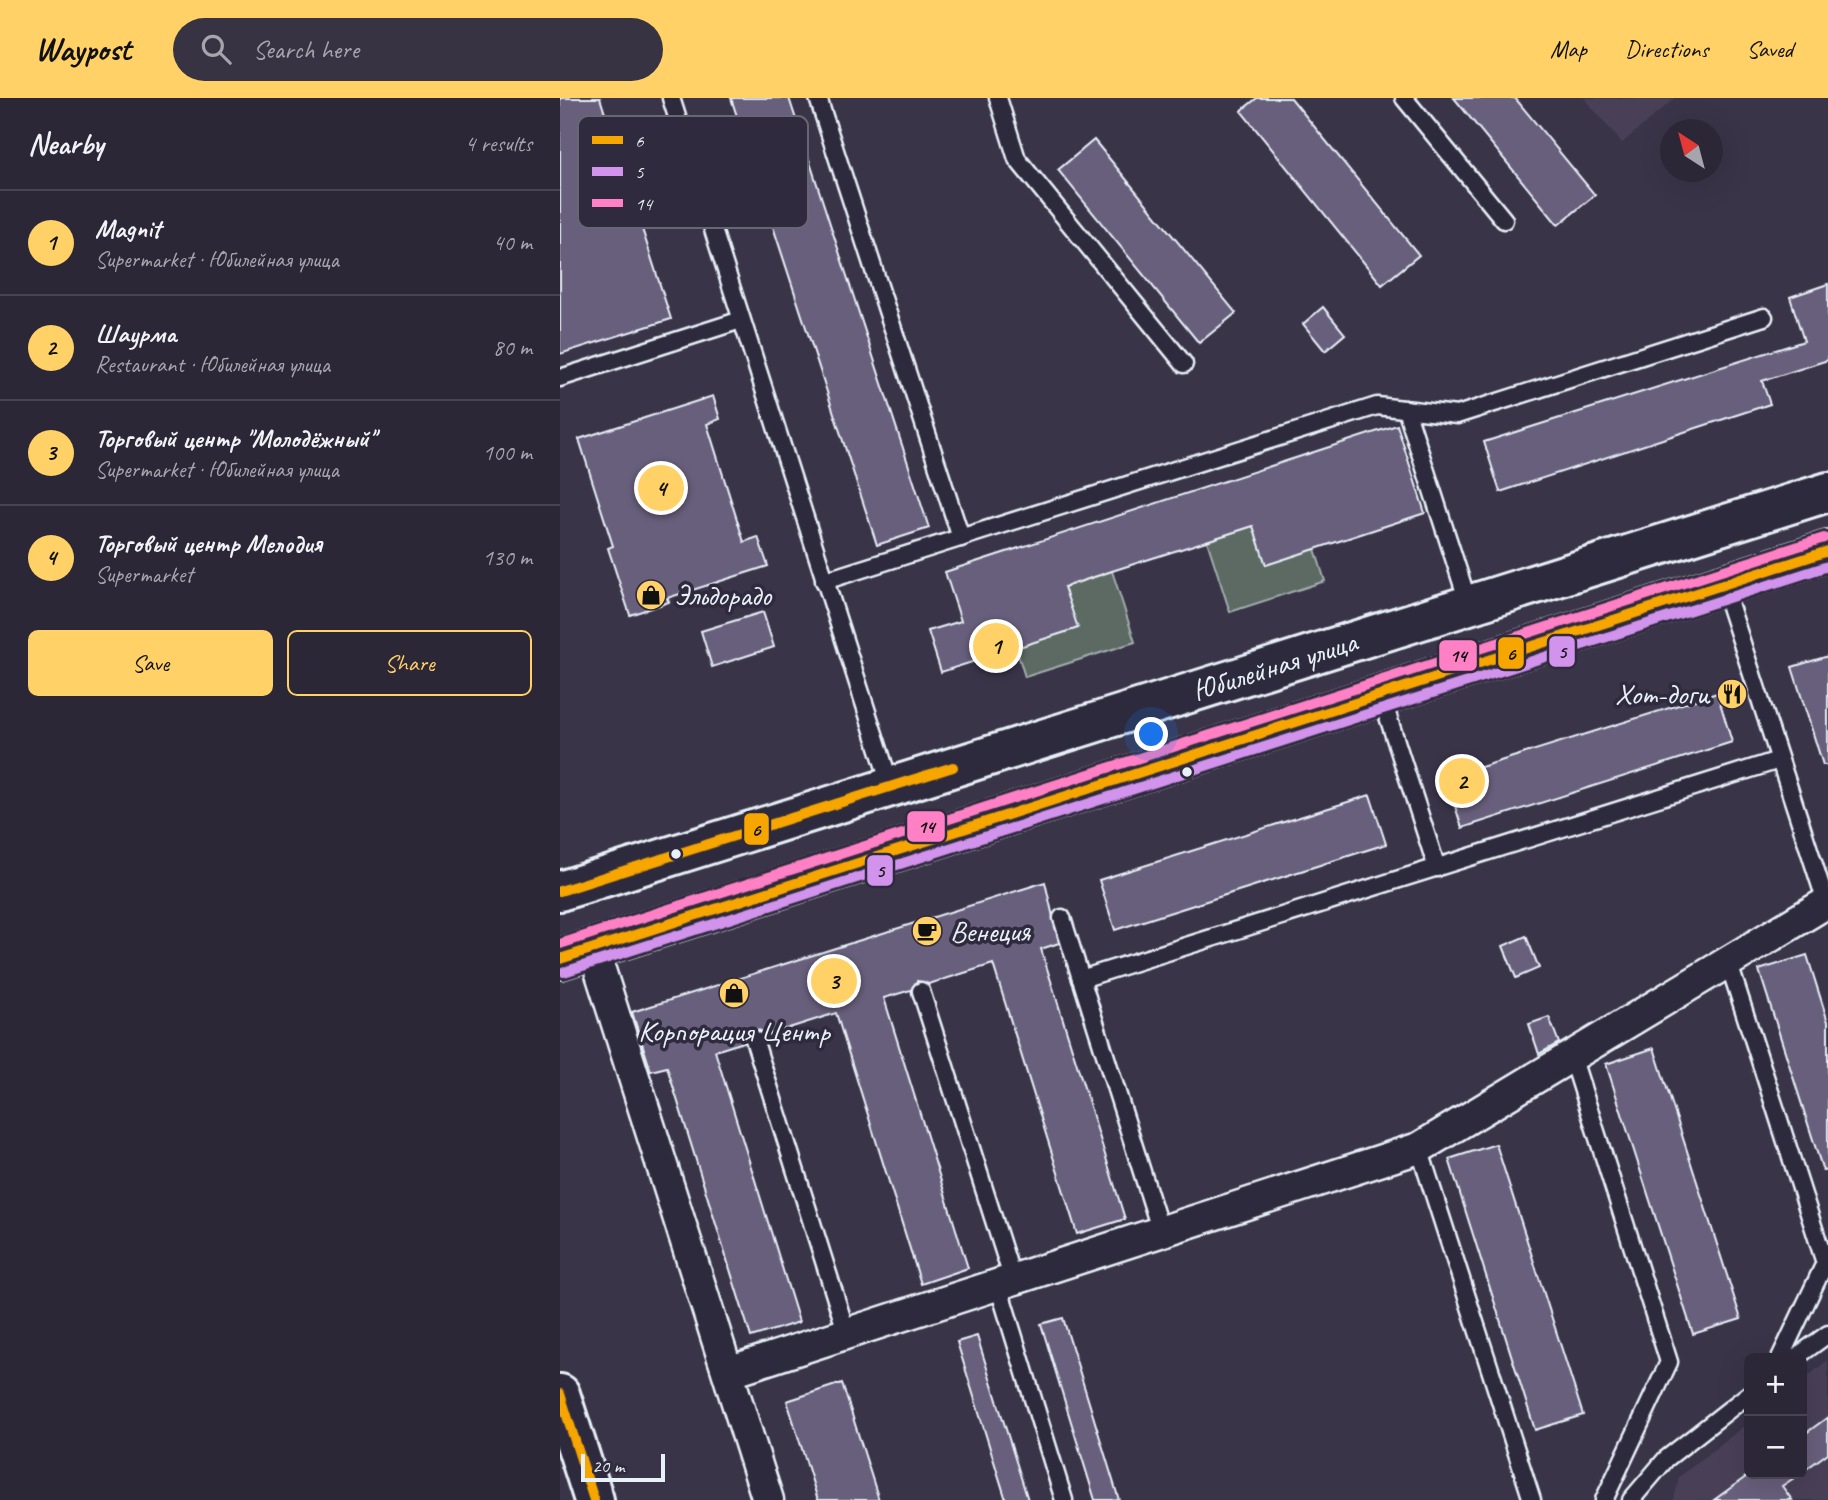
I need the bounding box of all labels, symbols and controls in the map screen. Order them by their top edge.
search box [173,18,663,81]
text: Waypost [35,28,131,70]
icon: search [197,30,235,68]
text: Search here [253,33,359,66]
text: Map [1550,34,1587,64]
text: Directions [1625,34,1708,64]
text: Saved [1746,34,1793,64]
legend [578,116,808,228]
north arrow [1660,119,1723,182]
text: Nearby [28,125,104,163]
text: 4 results [465,129,532,158]
text: 6 [635,129,645,153]
text: 5 [635,160,645,184]
text: 14 [635,192,655,216]
text: Magnit [95,212,161,245]
text: 1 [46,228,56,257]
text: 40 m [493,228,532,257]
text: Supermarket · Юбилейная улица [95,245,339,274]
text: Шаурма [95,317,176,350]
text: 2 [46,333,56,362]
text: 80 m [493,333,532,362]
text: Restaurant · Юбилейная улица [95,350,330,379]
text: Торговый центр "Молодёжный" [95,422,375,455]
text: 3 [46,438,56,467]
text: 100 m [483,438,532,467]
text: Supermarket · Юбилейная улица [95,455,339,484]
pin: 4 [638,462,684,514]
text: Торговый центр Мелодия [95,527,322,560]
text: 4 [46,543,56,572]
text: 130 m [483,543,532,572]
text: Supermarket [95,560,193,589]
place label: Эльдорадо [674,576,773,614]
shop icon: Эльдорадо [634,578,668,612]
pin: 1 [973,620,1019,672]
street label: Юбилейная улица [1187,622,1363,710]
button: Save [28,630,273,696]
button: Share [287,630,532,696]
line badge: 5 [1548,635,1576,668]
line badge: 6 [1497,636,1525,670]
line badge: 14 [1438,639,1478,672]
text: 5 [1558,640,1568,664]
text: 6 [1507,642,1518,666]
text: 14 [1449,644,1469,668]
place label: Хот-доги [1615,675,1711,713]
restaurant icon: Хот-доги [1715,677,1749,711]
your location [1134,717,1168,751]
pin: 2 [1439,755,1485,807]
unlabelled marker [1180,765,1194,779]
line badge: 14 [906,810,946,843]
line badge: 6 [743,812,770,846]
text: 14 [917,815,937,839]
text: 6 [752,818,763,842]
unlabelled marker [669,847,683,861]
line badge: 5 [866,854,894,887]
text: 5 [876,859,886,883]
place label: Венеция [950,912,1031,950]
cafe icon: Венеция [910,914,944,948]
pin: 3 [811,955,857,1007]
shop icon: Корпорация Центр [717,976,751,1010]
place label: Корпорация Центр [638,1012,831,1050]
map controls [1744,1353,1807,1479]
button: + [1744,1353,1807,1416]
button: − [1744,1416,1807,1479]
scale bar [581,1451,665,1483]
text: 20 m [592,1454,624,1478]

